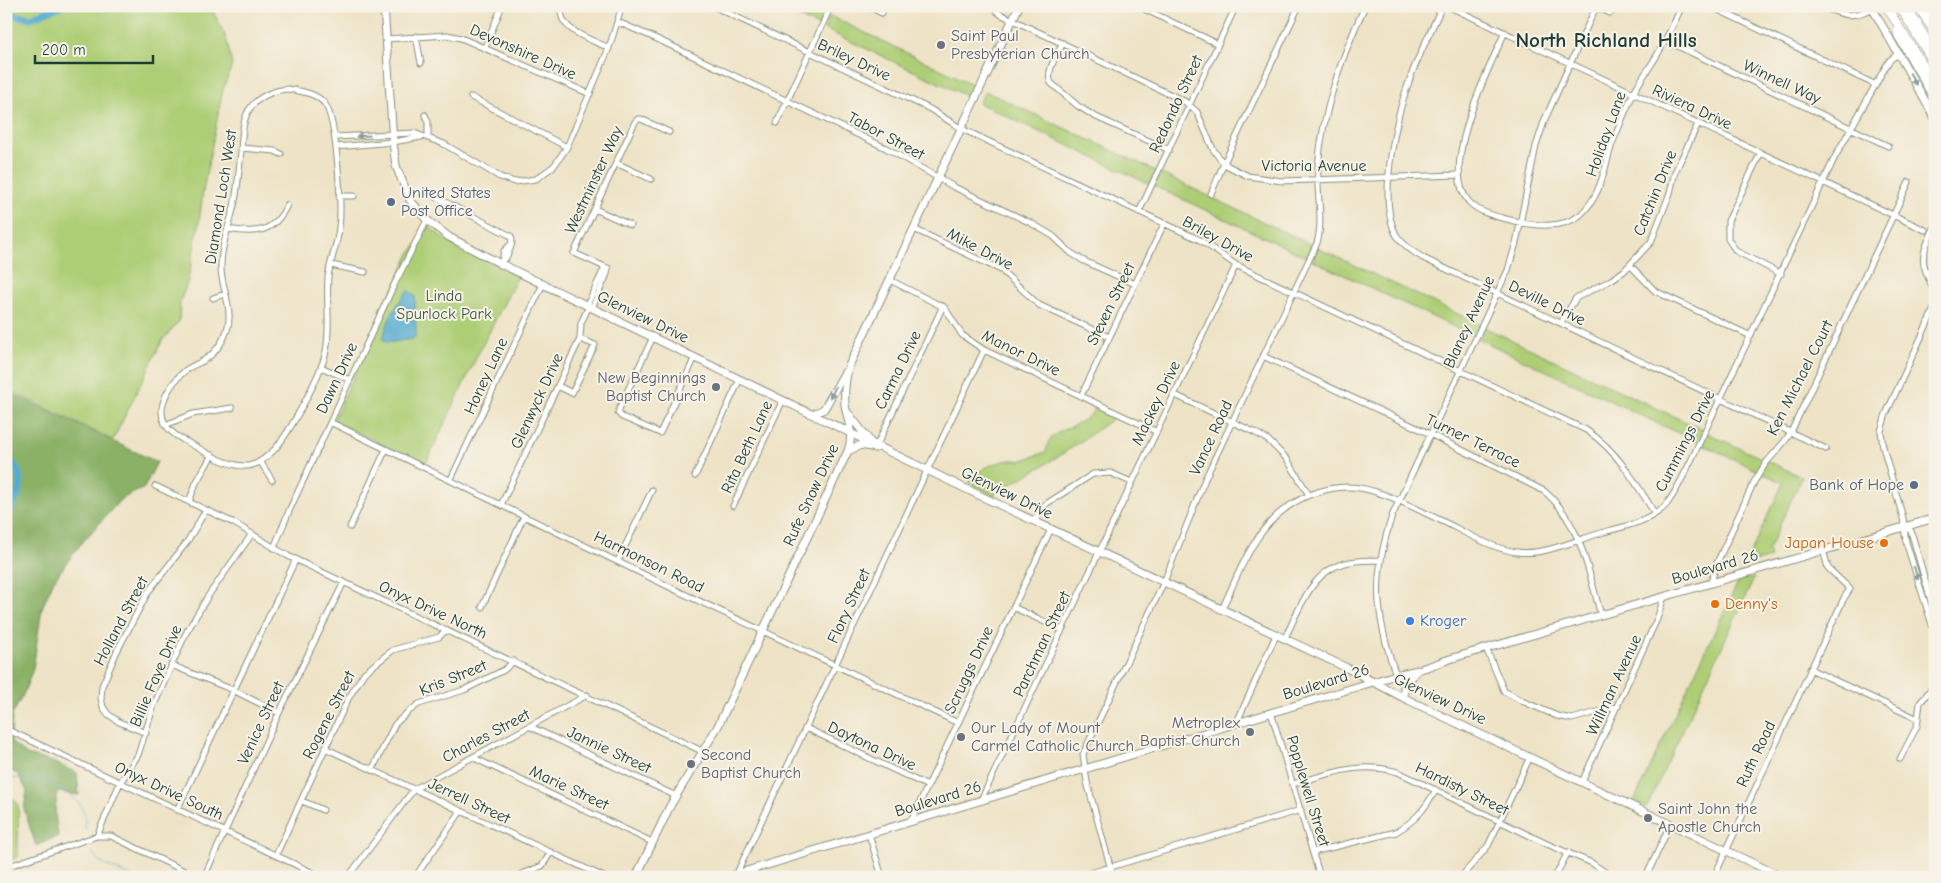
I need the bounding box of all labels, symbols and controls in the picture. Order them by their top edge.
street label: Devonshire Drive [467,20,579,84]
place label: Saint Paul Presbyterian Church [951,27,1090,63]
district label: North Richland Hills [1515,28,1697,52]
scale bar [35,32,152,64]
street label: Briley Drive [815,35,893,85]
marker: Saint Paul Presbyterian Church [935,39,947,51]
text: 200 m [42,41,86,59]
street label: Redondo Street [1146,52,1207,156]
street label: Winnell Way [1740,56,1825,108]
one-way arrow [1909,71,1917,86]
street label: Riviera Drive [1649,81,1735,133]
street label: Holiday Lane [1582,89,1630,179]
street label: Tabor Street [845,108,928,164]
street label: Westminster Way [561,123,627,237]
street label: Diamond Loch West [201,128,241,266]
one-way arrow [355,132,371,140]
street label: Catchin Drive [1630,148,1680,238]
street label: Victoria Avenue [1262,157,1366,175]
place label: United States Post Office [401,184,491,220]
marker: United States Post Office [385,196,397,208]
street label: Briley Drive [1179,212,1257,266]
street label: Mike Drive [944,224,1016,274]
street label: Steven Street [1083,259,1139,348]
street label: Blaney Avenue [1440,273,1498,371]
street label: Deville Drive [1506,277,1588,329]
park label: Linda Spurlock Park [396,287,492,323]
street label: Glenview Drive [594,287,692,347]
street label: Ken Michael Court [1763,317,1837,439]
street label: Manor Drive [979,326,1063,380]
street label: Carma Drive [871,328,925,412]
street label: Honey Lane [460,335,512,417]
street label: Dawn Drive [313,340,361,416]
street label: Glenwyck Drive [507,350,567,452]
street label: Mackey Drive [1128,358,1184,448]
place label: New Beginnings Baptist Church [597,369,706,405]
marker: New Beginnings Baptist Church [710,381,722,393]
one-way arrow [829,385,837,400]
street label: Cummings Drive [1652,387,1718,495]
street label: Rita Beth Lane [718,398,776,496]
street label: Vance Road [1186,398,1236,478]
street label: Turner Terrace [1423,410,1523,472]
street label: Rufe Snow Drive [779,441,843,549]
street label: Glenview Drive [958,463,1056,523]
place label: Bank of Hope [1809,476,1904,494]
marker: Bank of Hope [1908,479,1920,491]
street label: Harmonson Road [591,527,707,597]
place label: Japan House [1785,534,1874,552]
marker: Japan House [1878,537,1890,549]
street label: Boulevard 26 [1670,546,1760,588]
one-way arrow [1912,565,1920,580]
street label: Flory Street [824,566,874,646]
street label: Holland Street [90,573,152,669]
street label: Onyx Drive North [376,577,490,643]
street label: Parchman Street [1010,588,1075,700]
place label: Denny's [1725,595,1778,613]
marker: Denny's [1709,598,1721,610]
place label: Kroger [1420,612,1467,630]
marker: Kroger [1404,615,1416,627]
street label: Billie Faye Drive [126,622,186,730]
street label: Scruggs Drive [941,623,997,717]
street label: Willman Avenue [1583,632,1645,738]
street label: Kris Street [417,656,490,700]
street label: Boulevard 26 [1281,660,1371,704]
street label: Rogene Street [299,668,359,762]
street label: Glenview Drive [1391,670,1489,728]
street label: Venice Street [234,678,288,767]
street label: Charles Street [439,705,533,767]
place label: Metroplex Baptist Church [1140,714,1240,750]
street label: Daytona Drive [825,718,919,774]
street label: Ruth Road [1733,718,1779,790]
place label: Our Lady of Mount Carmel Catholic Church [971,719,1134,755]
street label: Jannie Street [564,723,654,777]
marker: Metroplex Baptist Church [1244,726,1256,738]
marker: Our Lady of Mount Carmel Catholic Church [955,731,967,743]
street label: Popplewell Street [1283,733,1334,849]
place label: Second Baptist Church [701,746,801,782]
street label: Onyx Drive South [112,758,226,824]
marker: Second Baptist Church [685,758,697,770]
street label: Hardisty Street [1412,759,1512,820]
street label: Marie Street [527,762,612,814]
street label: Jerrell Street [425,774,513,828]
street label: Boulevard 26 [893,777,983,821]
place label: Saint John the Apostle Church [1658,800,1761,836]
marker: Saint John the Apostle Church [1642,812,1654,824]

